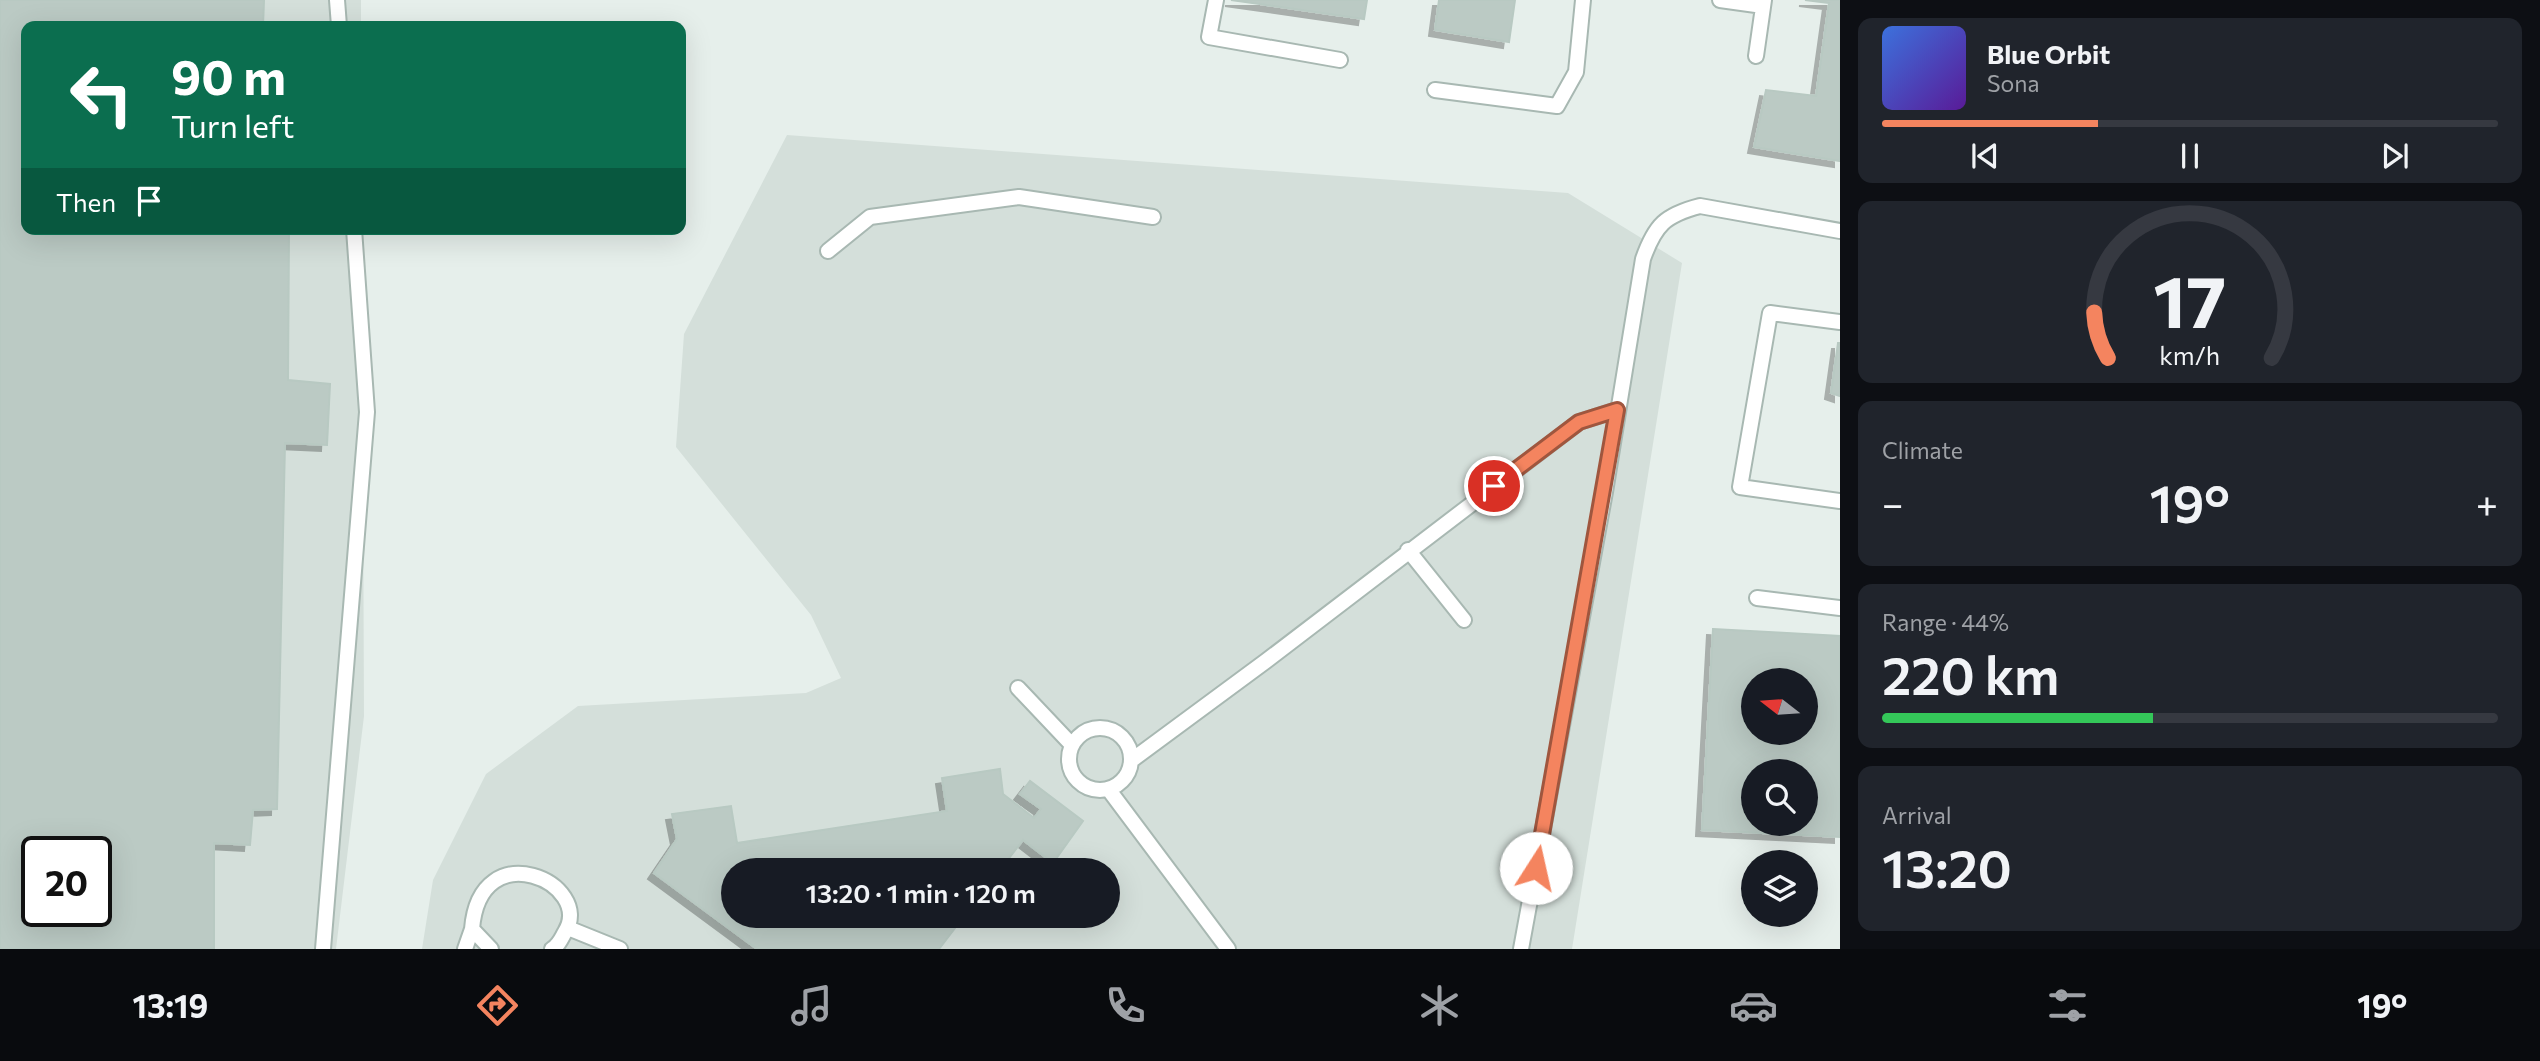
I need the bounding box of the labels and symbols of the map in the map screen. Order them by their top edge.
pin [1464,456,1524,516]
north arrow [1741,668,1818,746]
position arrow [1499,831,1573,905]
speed limit sign: 20 [21,836,112,927]

